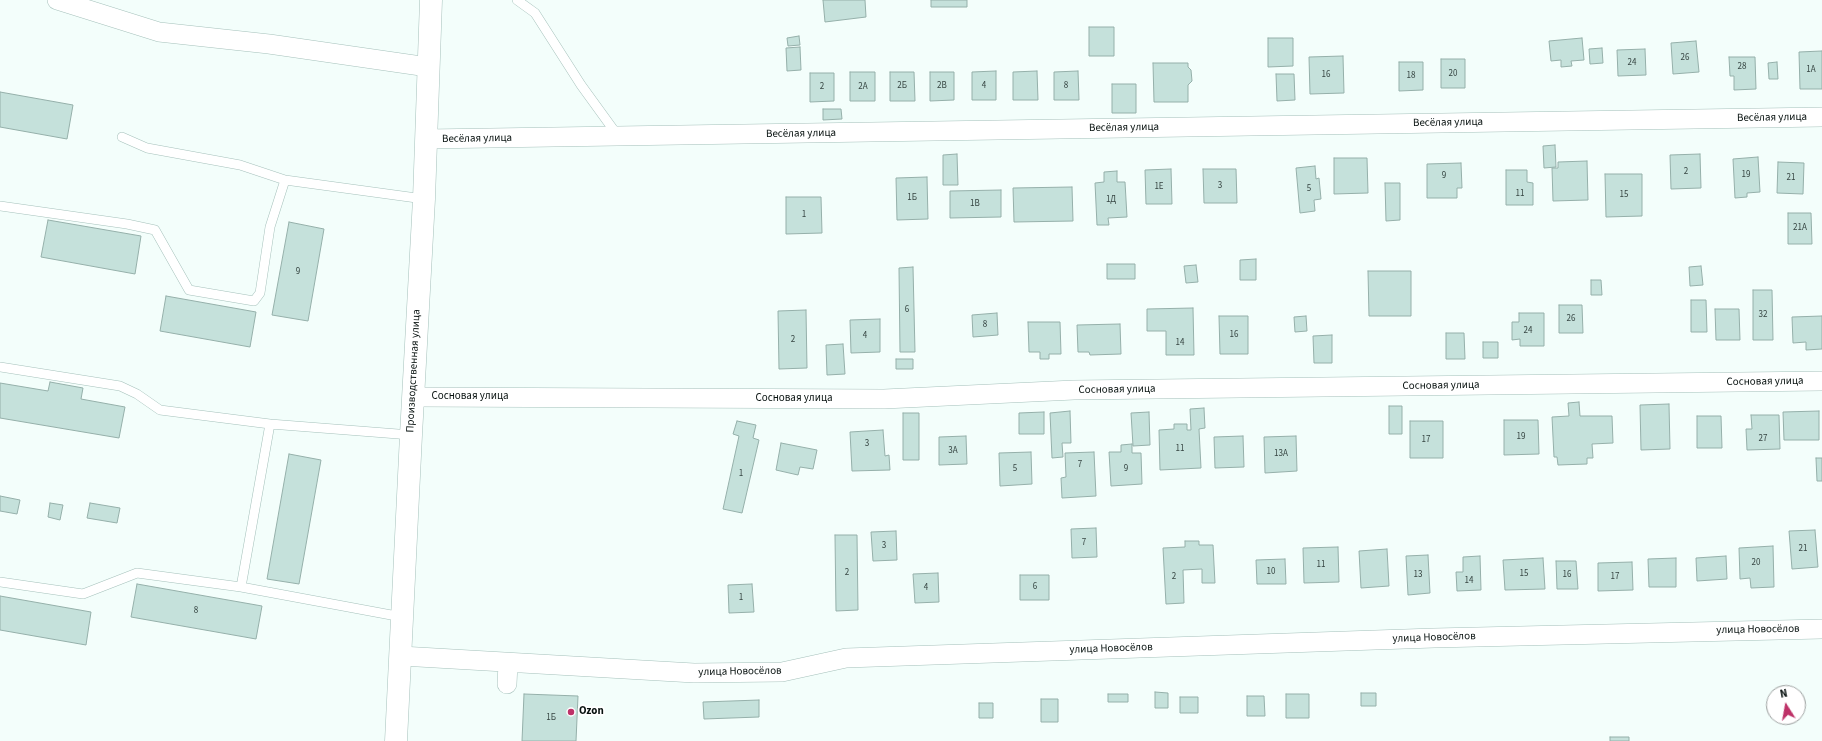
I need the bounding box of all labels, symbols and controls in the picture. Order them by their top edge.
house number: 26 [1681,53,1689,63]
house number: 24 [1628,58,1636,68]
house number: 28 [1738,62,1746,72]
house number: 1А [1806,65,1816,75]
house number: 20 [1449,69,1457,79]
house number: 16 [1322,70,1330,80]
house number: 18 [1407,71,1415,81]
house number: 2Б [897,81,907,91]
house number: 2В [937,81,947,91]
house number: 4 [982,81,986,91]
house number: 8 [1064,81,1068,91]
house number: 2 [820,82,824,92]
house number: 2А [858,82,868,92]
street label: Весёлая улица [1737,111,1807,125]
street label: Весёлая улица [1413,116,1483,130]
street label: Весёлая улица [1089,121,1159,135]
street label: Весёлая улица [766,127,836,141]
street label: Весёлая улица [442,132,512,146]
house number: 2 [1684,167,1688,177]
house number: 19 [1742,170,1750,180]
house number: 9 [1442,171,1446,181]
house number: 21 [1787,173,1795,183]
house number: 3 [1218,181,1222,191]
house number: 1Е [1154,182,1164,192]
house number: 5 [1307,184,1311,194]
house number: 11 [1516,189,1524,199]
house number: 15 [1620,190,1628,200]
house number: 1Б [907,193,917,203]
house number: 1Д [1106,195,1116,205]
house number: 1В [970,199,980,209]
house number: 1 [802,210,806,220]
house number: 21А [1793,223,1807,233]
house number: 9 [296,267,300,277]
house number: 6 [905,305,909,315]
street label: Производственная улица [404,309,424,433]
house number: 32 [1759,310,1767,320]
house number: 26 [1567,314,1575,324]
house number: 8 [983,320,987,330]
house number: 24 [1524,326,1532,336]
house number: 16 [1230,330,1238,340]
house number: 4 [863,331,867,341]
house number: 2 [791,335,795,345]
house number: 14 [1176,338,1184,348]
street label: Сосновая улица [1726,375,1804,389]
street label: Сосновая улица [1402,379,1480,393]
street label: Сосновая улица [1078,383,1156,397]
street label: Сосновая улица [431,390,509,404]
street label: Сосновая улица [755,392,833,406]
house number: 19 [1517,432,1525,442]
house number: 27 [1759,434,1767,444]
house number: 17 [1422,435,1430,445]
house number: 3 [865,439,869,449]
house number: 11 [1176,444,1184,454]
house number: 3А [948,446,958,456]
house number: 13А [1274,449,1288,459]
house number: 7 [1078,460,1082,470]
house number: 5 [1013,464,1017,474]
house number: 9 [1124,464,1128,474]
house number: 1 [739,469,743,479]
house number: 7 [1082,538,1086,548]
house number: 3 [882,541,886,551]
house number: 21 [1799,544,1807,554]
house number: 20 [1752,558,1760,568]
house number: 11 [1317,560,1325,570]
house number: 10 [1267,567,1275,577]
house number: 2 [845,568,849,578]
house number: 15 [1520,569,1528,579]
house number: 13 [1414,570,1422,580]
house number: 16 [1563,570,1571,580]
house number: 2 [1172,572,1176,582]
house number: 17 [1611,572,1619,582]
house number: 14 [1465,576,1473,586]
house number: 6 [1033,582,1037,592]
house number: 4 [924,583,928,593]
house number: 1 [739,593,743,603]
house number: 8 [194,606,198,616]
street label: улица Новосёлов [1716,623,1800,637]
street label: улица Новосёлов [1392,630,1476,646]
street label: улица Новосёлов [1069,641,1153,657]
street label: улица Новосёлов [698,665,782,679]
north arrow [1766,685,1806,725]
text: N [1779,686,1789,702]
place label: Ozon [579,705,604,719]
marker: Ozon [566,707,576,717]
house number: 1Б [546,713,556,723]

